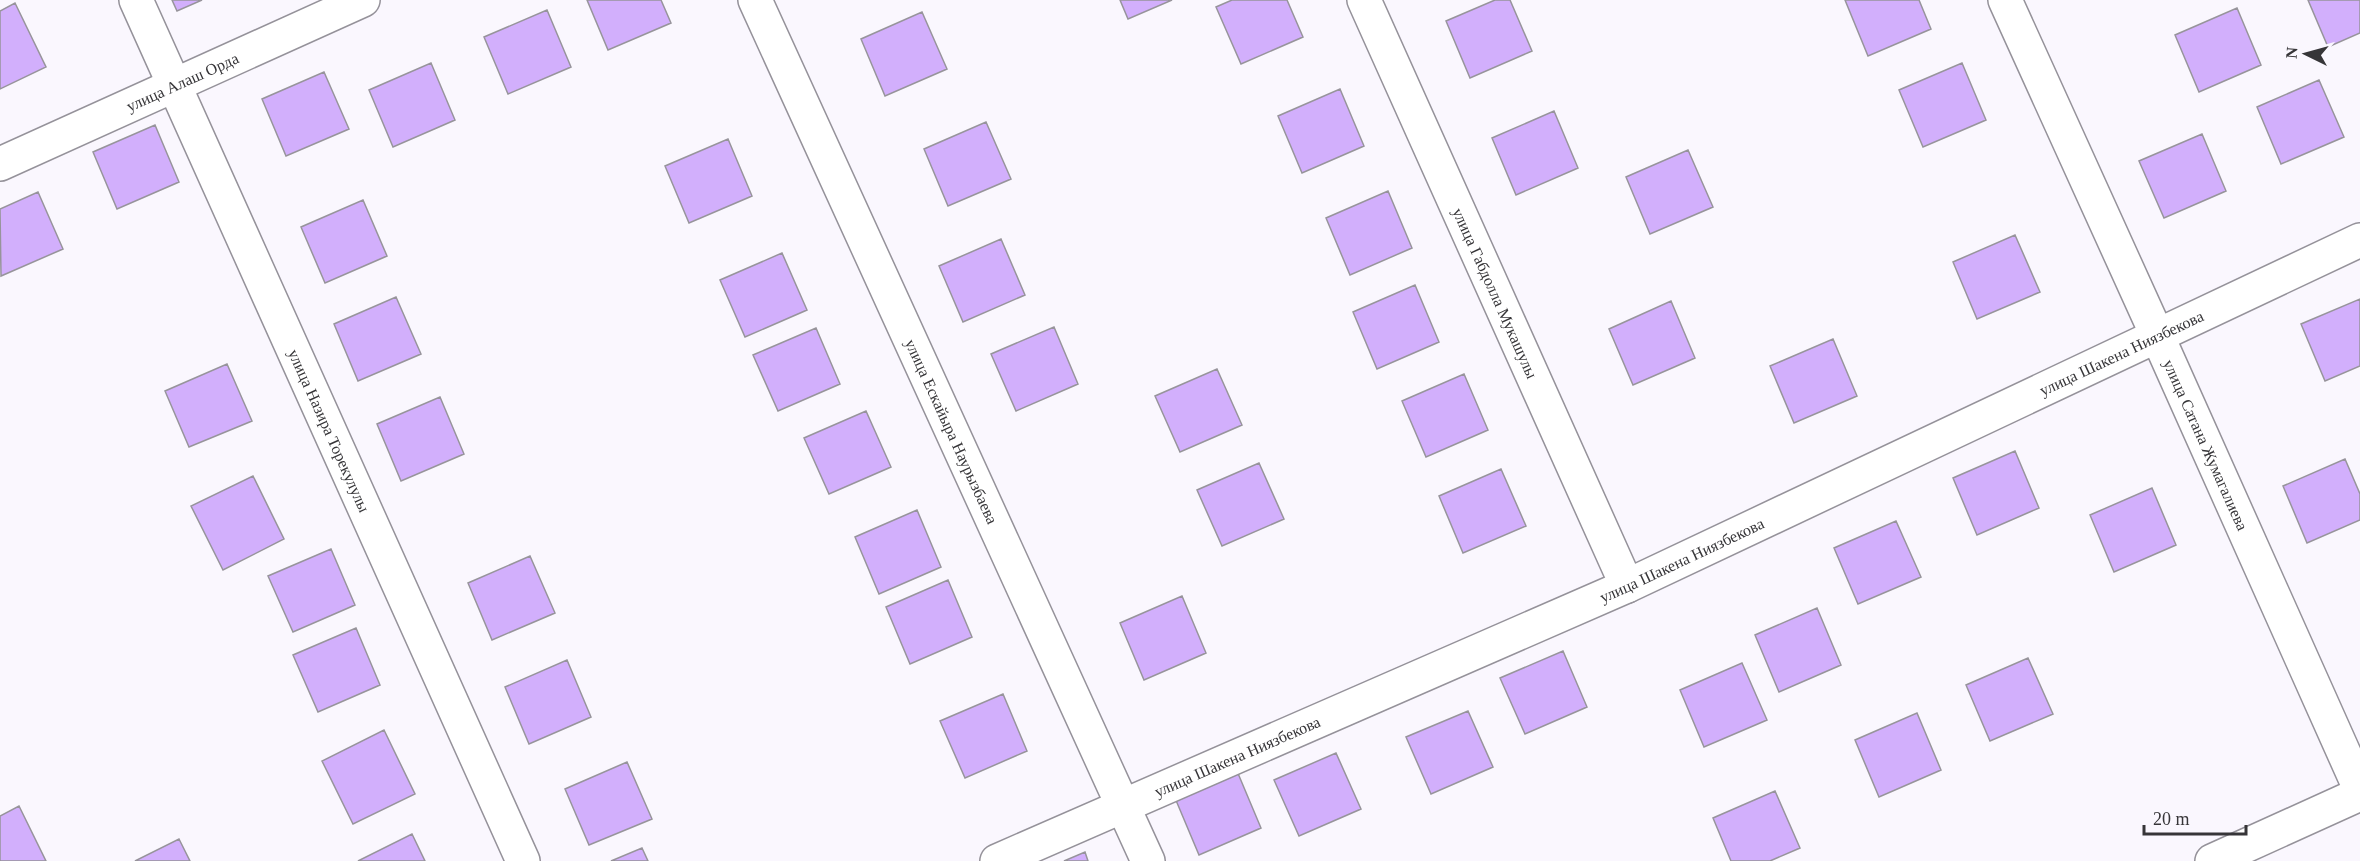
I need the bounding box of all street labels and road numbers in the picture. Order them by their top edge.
street label: улица Алаш Орда [124,49,241,115]
street label: улица Габдолла Мукашулы [1449,205,1541,381]
street label: улица Шакена Ниязбекова [2037,307,2206,400]
street label: улица Ескайыра Наурызбаева [901,336,1001,526]
street label: улица Назира Торекулулы [285,346,374,515]
street label: улица Сатана Жумагалиева [2160,357,2252,533]
street label: улица Шакена Ниязбекова [1597,514,1766,606]
street label: улица Шакена Ниязбекова [1152,713,1323,801]

